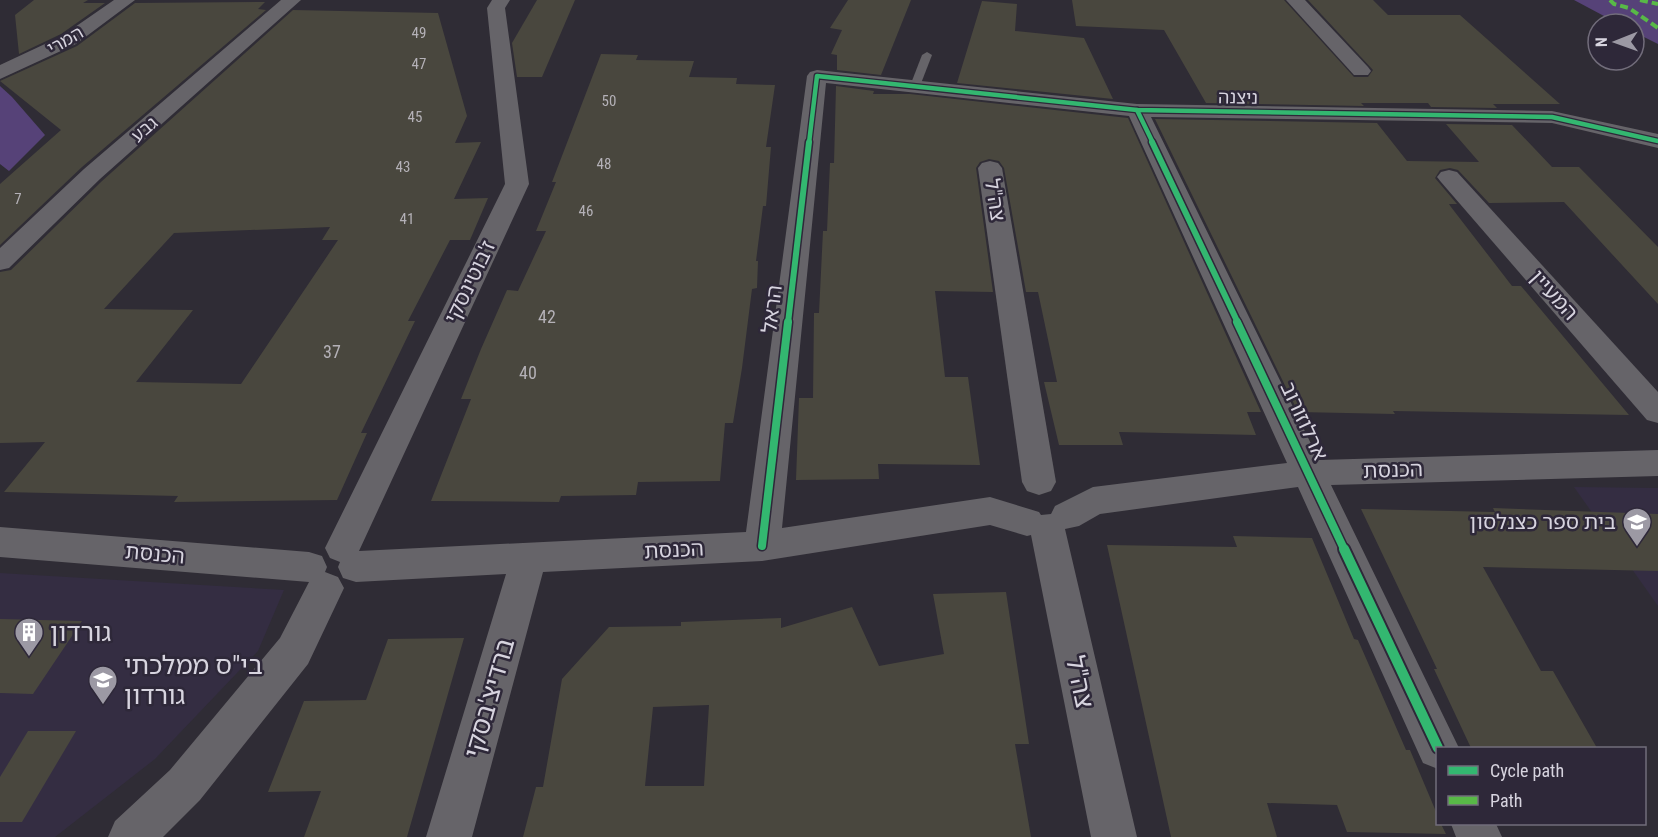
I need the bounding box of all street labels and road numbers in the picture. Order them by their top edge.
street label: המרי [43,21,87,59]
street label: ניצנה [1218,86,1258,108]
street label: גבע [127,112,162,146]
street label: צה"ל [980,177,1010,223]
street label: ז'בוטינסקי [440,237,500,327]
street label: המעיין [1525,265,1583,325]
street label: הראל [757,284,787,334]
street label: ארלוזורוב [1275,378,1333,464]
street label: הכנסת [1363,457,1423,483]
street label: הכנסת [643,536,705,564]
street label: הכנסת [124,539,186,569]
street label: ברדיצ'בסקי [458,635,520,761]
street label: צה"ל [1060,653,1100,711]

